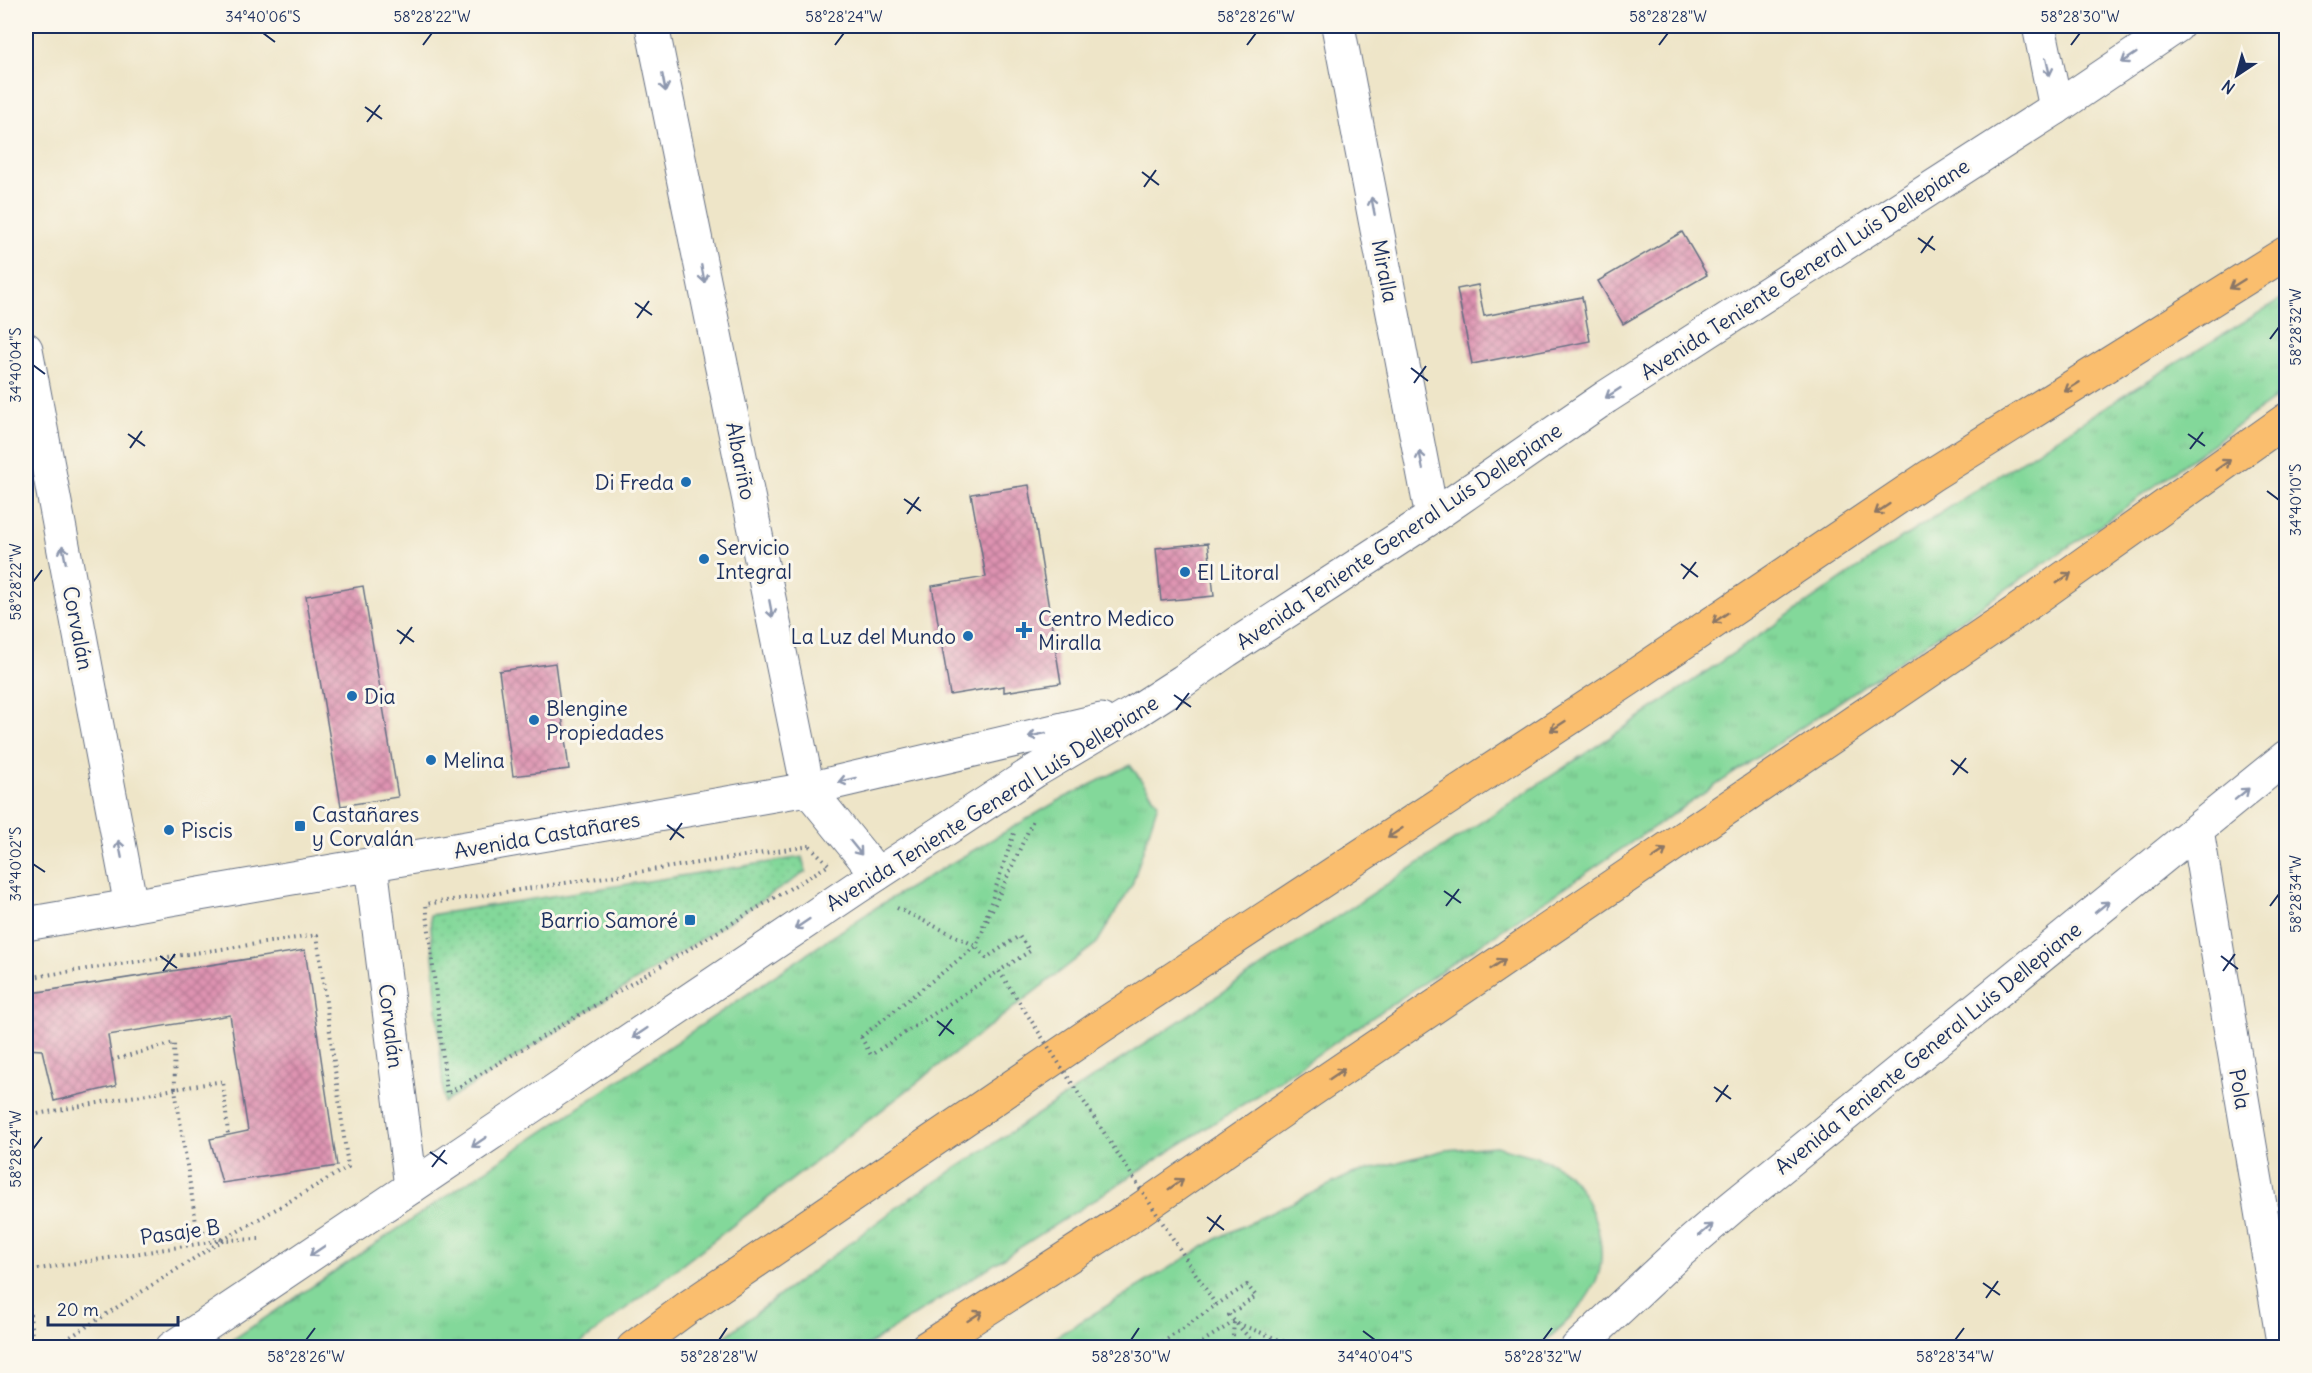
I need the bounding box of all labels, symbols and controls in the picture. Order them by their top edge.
text: 34°40'06"S [225,7,301,26]
text: 58°28'22"W [393,7,471,26]
text: 58°28'24"W [805,7,883,26]
text: 58°28'26"W [1217,7,1295,26]
text: 58°28'28"W [1629,7,1707,26]
text: 58°28'30"W [2040,7,2120,26]
north arrow [2207,45,2267,105]
one-way arrow [2120,52,2137,65]
one-way arrow [2043,56,2054,76]
one-way arrow [659,73,670,92]
text: N [2218,76,2239,98]
street label: Avenida Teniente General Luís Dellepiane [1635,152,1975,386]
one-way arrow [1367,197,1378,216]
street label: Miralla [1366,237,1404,305]
one-way arrow [698,264,709,283]
one-way arrow [2229,278,2246,290]
text: 58°28'32"W [2286,288,2305,366]
text: 34°40'04"S [6,327,25,403]
one-way arrow [2064,382,2081,394]
one-way arrow [1605,387,1621,399]
street label: Avenida Teniente General Luís Dellepiane [1231,417,1567,655]
street label: Albariño [720,420,762,502]
one-way arrow [1415,450,1426,470]
one-way arrow [2214,459,2231,471]
text: 34°40'10"S [2286,464,2305,536]
place label: Di Freda [595,469,674,496]
marker: Di Freda [679,475,693,489]
one-way arrow [1874,503,1891,515]
place label: Servicio Integral [716,534,792,585]
text: 58°28'22"W [6,543,25,621]
one-way arrow [58,545,69,564]
marker: Servicio Integral [697,552,711,566]
place label: El Litoral [1197,559,1279,586]
marker: El Litoral [1178,565,1192,579]
one-way arrow [2055,572,2072,584]
street label: Corvalán [57,584,99,672]
one-way arrow [766,599,777,618]
place label: Centro Medico Miralla [1038,605,1174,656]
one-way arrow [1712,612,1729,624]
marker: Centro Medico Miralla [1015,621,1033,639]
place label: La Luz del Mundo [791,623,956,650]
marker: La Luz del Mundo [961,629,975,643]
place label: Dia [364,683,396,710]
marker: Dia [345,689,359,703]
street label: Avenida Teniente General Luís Dellepiane [821,689,1163,917]
place label: Blengine Propiedades [546,695,664,746]
marker: Blengine Propiedades [527,713,541,727]
one-way arrow [1550,720,1567,732]
one-way arrow [1028,730,1047,742]
place label: Melina [443,747,505,774]
marker: Melina [424,753,438,767]
one-way arrow [838,774,857,786]
one-way arrow [2234,787,2250,800]
place label: Castañares y Corvalán [312,801,419,852]
street label: Avenida Castañares [452,805,642,865]
place label: Piscis [181,817,233,844]
marker: Castañares y Corvalán [293,819,307,833]
marker: Piscis [162,823,176,837]
text: 34°40'02"S [6,827,25,901]
one-way arrow [1387,827,1404,839]
one-way arrow [114,840,125,859]
one-way arrow [849,840,862,856]
one-way arrow [1651,848,1668,861]
text: 58°28'34"W [2286,855,2305,933]
one-way arrow [2094,901,2110,914]
place label: Barrio Samoré [540,907,678,934]
marker: Barrio Samoré [683,913,697,927]
street label: Avenida Teniente General Luís Dellepiane [1769,916,2087,1180]
one-way arrow [794,918,811,930]
one-way arrow [1489,958,1506,970]
street label: Corvalán [372,982,410,1070]
one-way arrow [633,1027,649,1039]
one-way arrow [1328,1067,1345,1080]
street label: Pola [2223,1067,2257,1111]
text: 58°28'24"W [6,1110,25,1188]
one-way arrow [471,1136,487,1148]
one-way arrow [1168,1178,1184,1190]
street label: Pasaje B [138,1213,222,1251]
one-way arrow [1698,1223,1714,1236]
one-way arrow [309,1245,326,1257]
scale bar [48,1289,178,1327]
text: 20 m [57,1298,99,1321]
one-way arrow [966,1310,983,1322]
text: 58°28'26"W [267,1347,345,1366]
text: 58°28'28"W [680,1347,758,1366]
text: 58°28'30"W [1091,1347,1171,1366]
text: 34°40'04"S [1337,1347,1413,1366]
text: 58°28'32"W [1504,1347,1582,1366]
text: 58°28'34"W [1916,1347,1994,1366]

